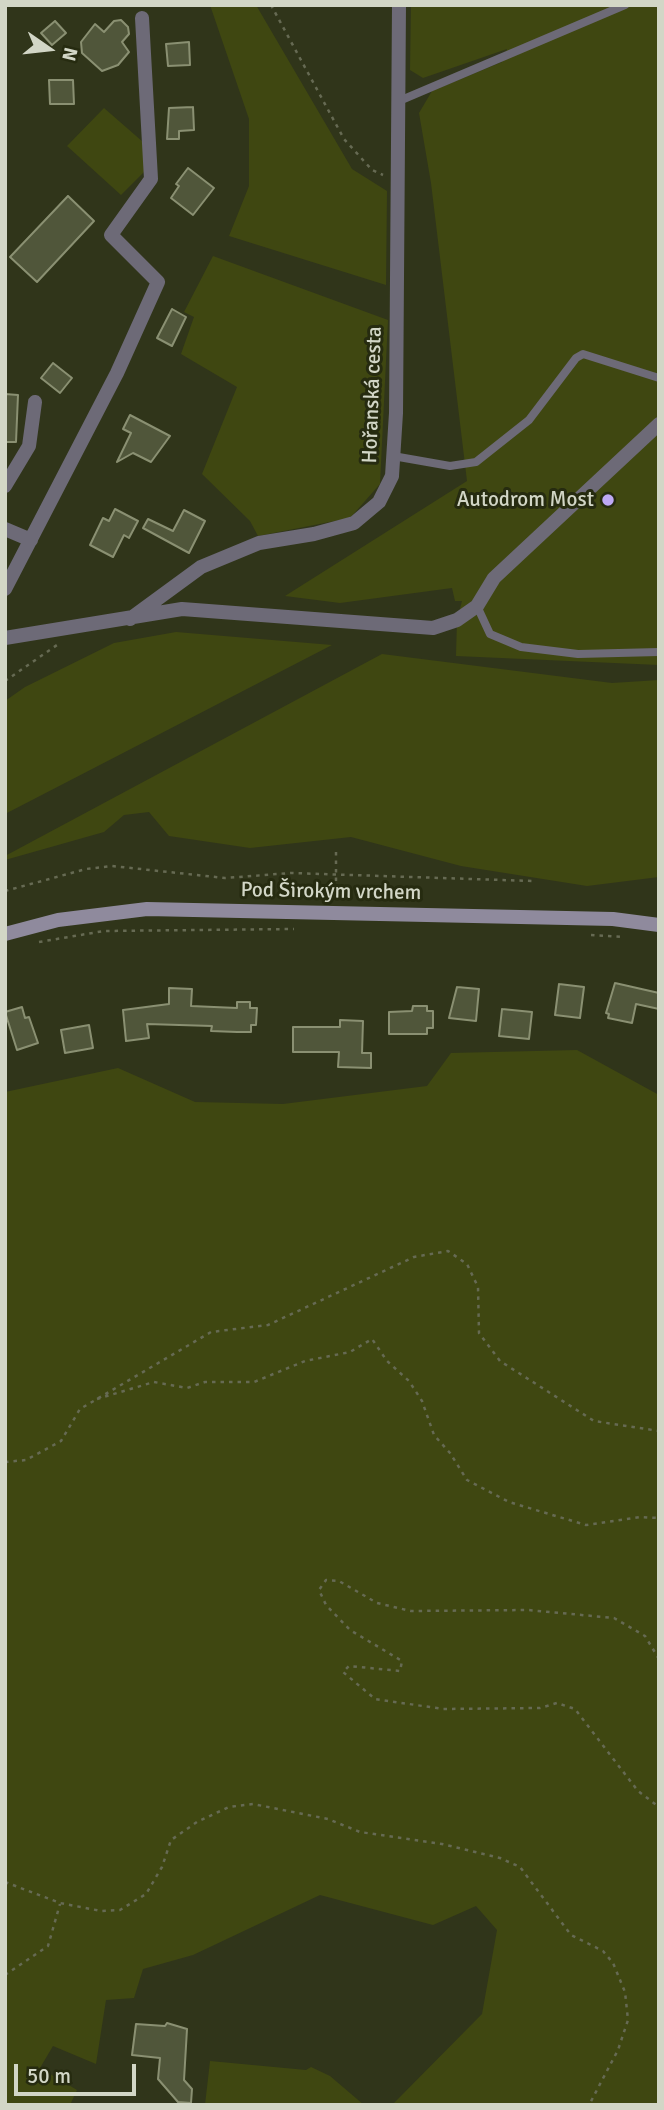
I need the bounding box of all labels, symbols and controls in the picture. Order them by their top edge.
north arrow [14,14,84,84]
text: N [56,45,83,63]
street label: Hořanská cesta [358,326,388,464]
place label: Autodrom Most [457,487,594,513]
marker: Autodrom Most [600,492,616,508]
street label: Pod Širokým vrchem [240,878,422,906]
scale bar [18,2050,140,2094]
text: 50 m [27,2063,71,2089]

